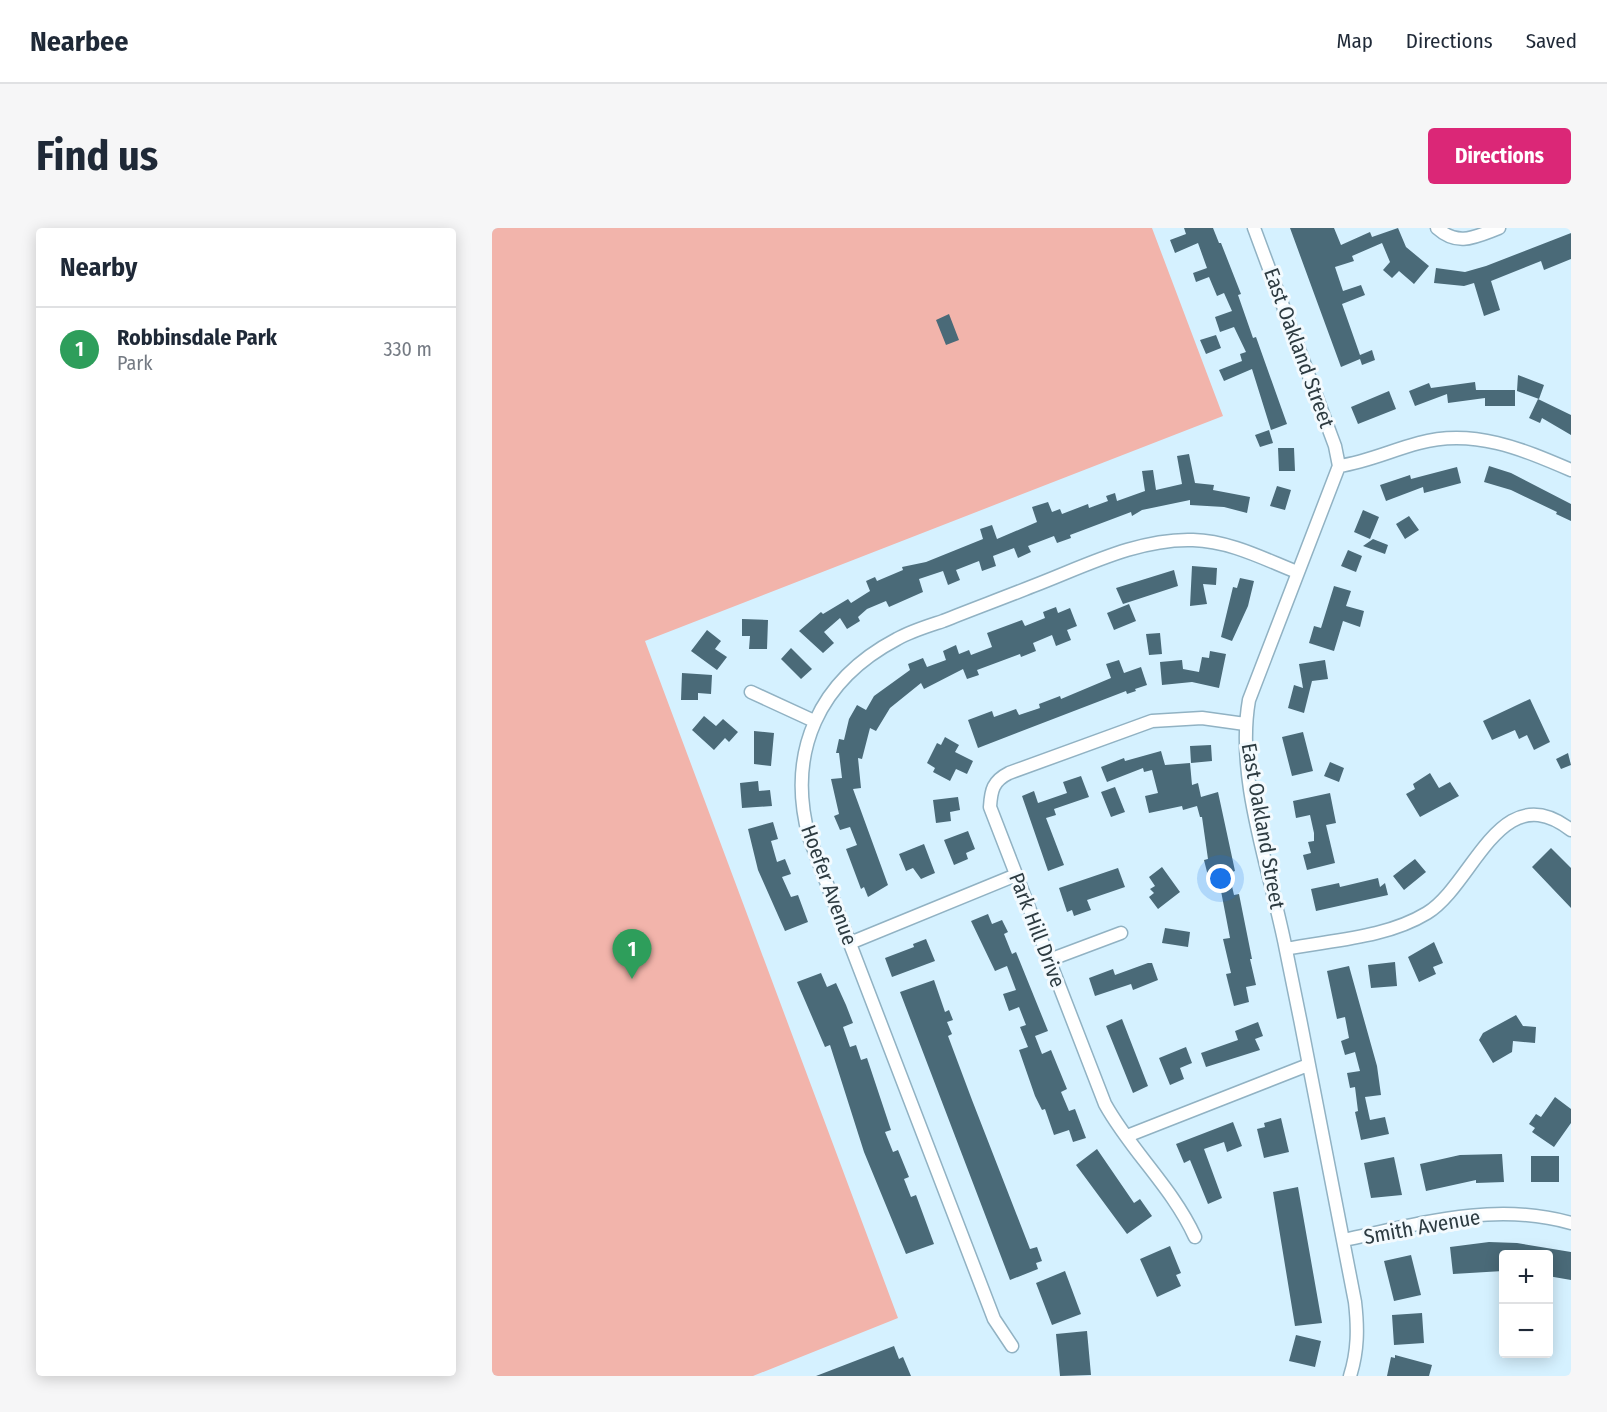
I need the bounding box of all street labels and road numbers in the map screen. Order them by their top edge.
street label: East Oakland Street [1258,265,1340,432]
street label: East Oakland Street [1236,741,1290,911]
street label: Hoefer Avenue [795,821,863,949]
street label: Park Hill Drive [1003,869,1071,991]
street label: Smith Avenue [1362,1204,1482,1250]

